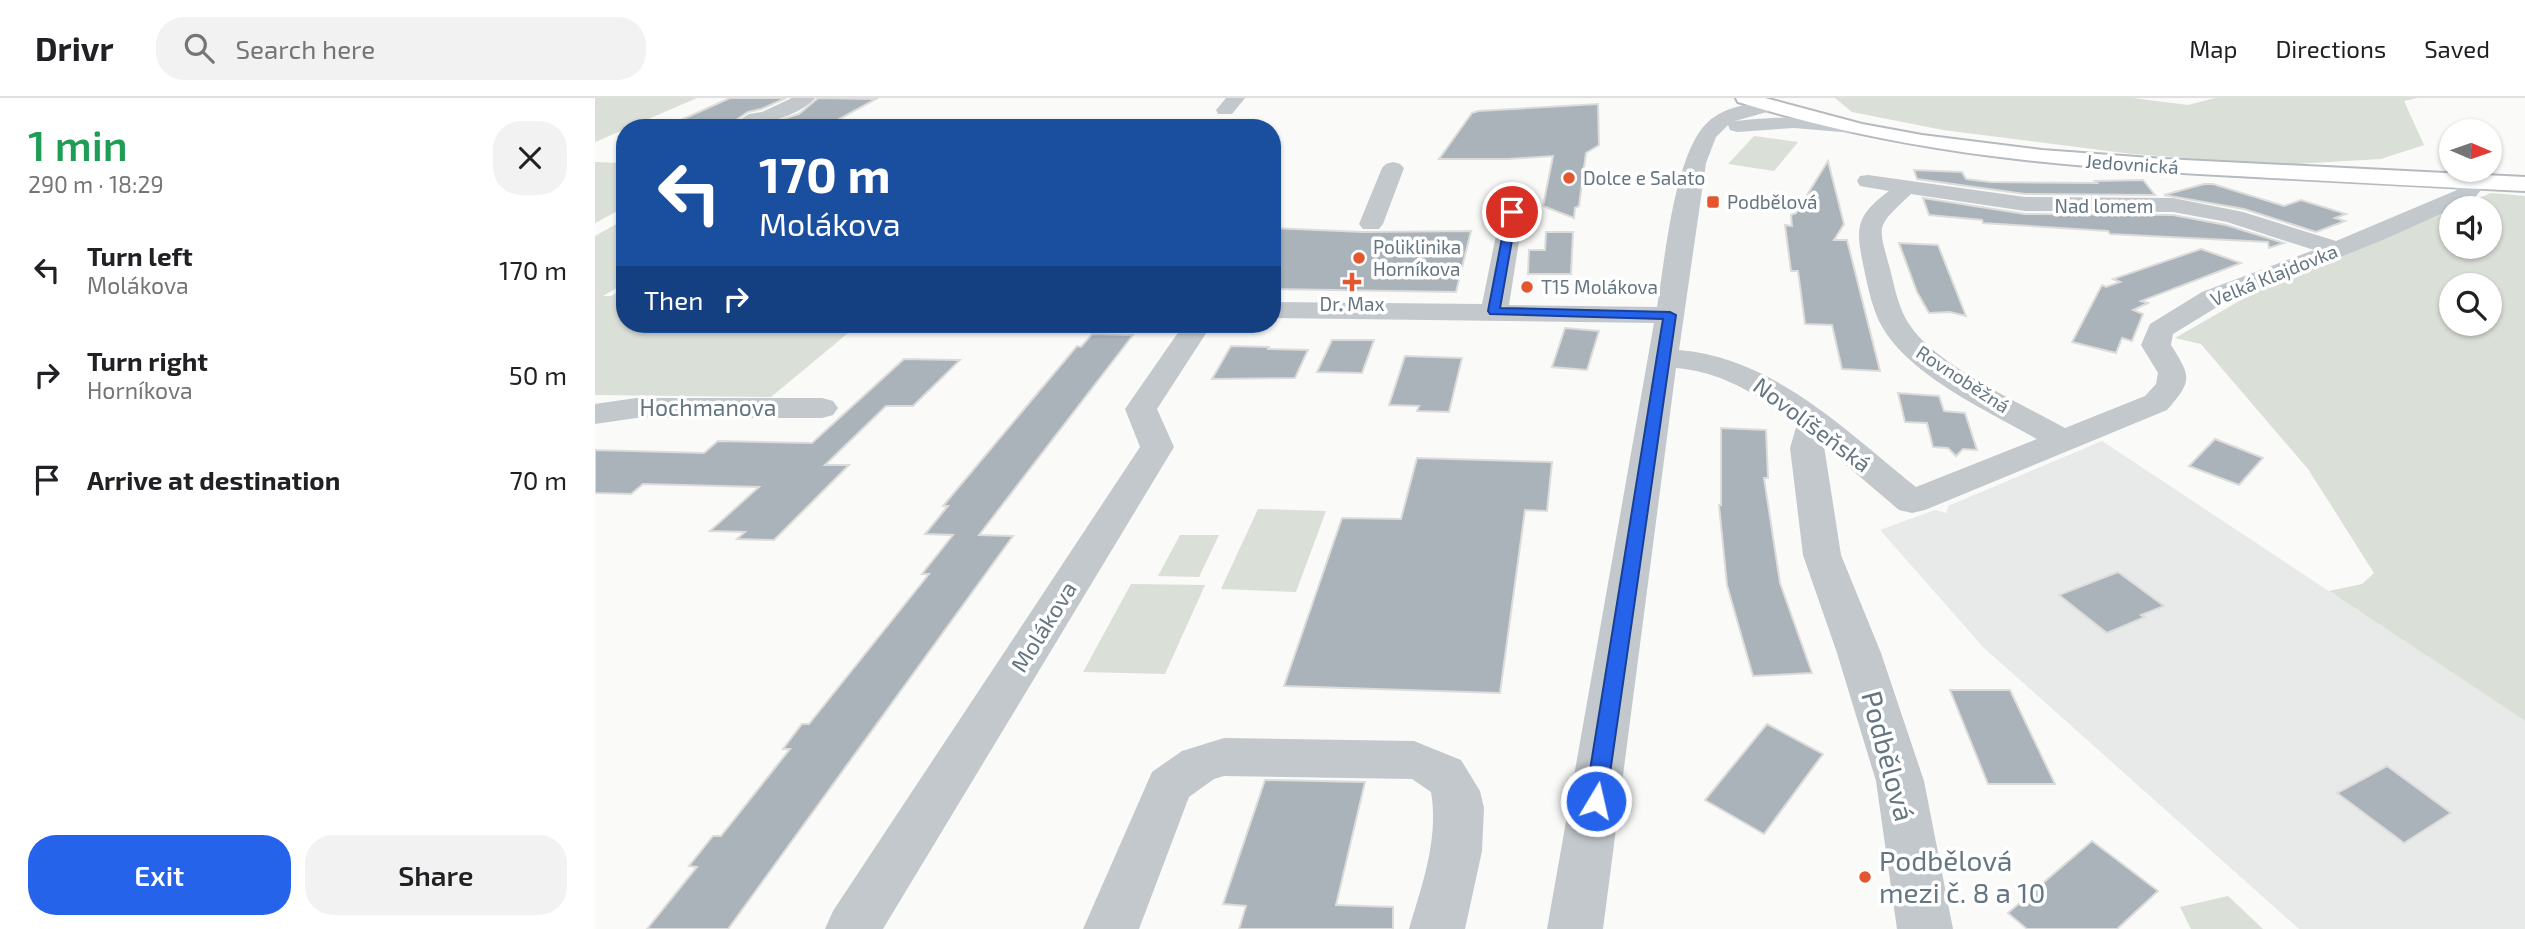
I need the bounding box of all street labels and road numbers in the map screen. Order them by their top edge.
street label: Jedovnická [2085,149,2179,178]
street label: Nad lomem [2055,194,2153,217]
street label: Velká Klajdovka [2207,239,2341,310]
street label: Rovnoběžná [1912,340,2014,417]
street label: Novolíšeňská [1748,371,1877,478]
street label: Hochmanova [640,393,776,421]
street label: Molákova [1004,576,1082,677]
street label: Podbělová [1855,687,1923,825]

